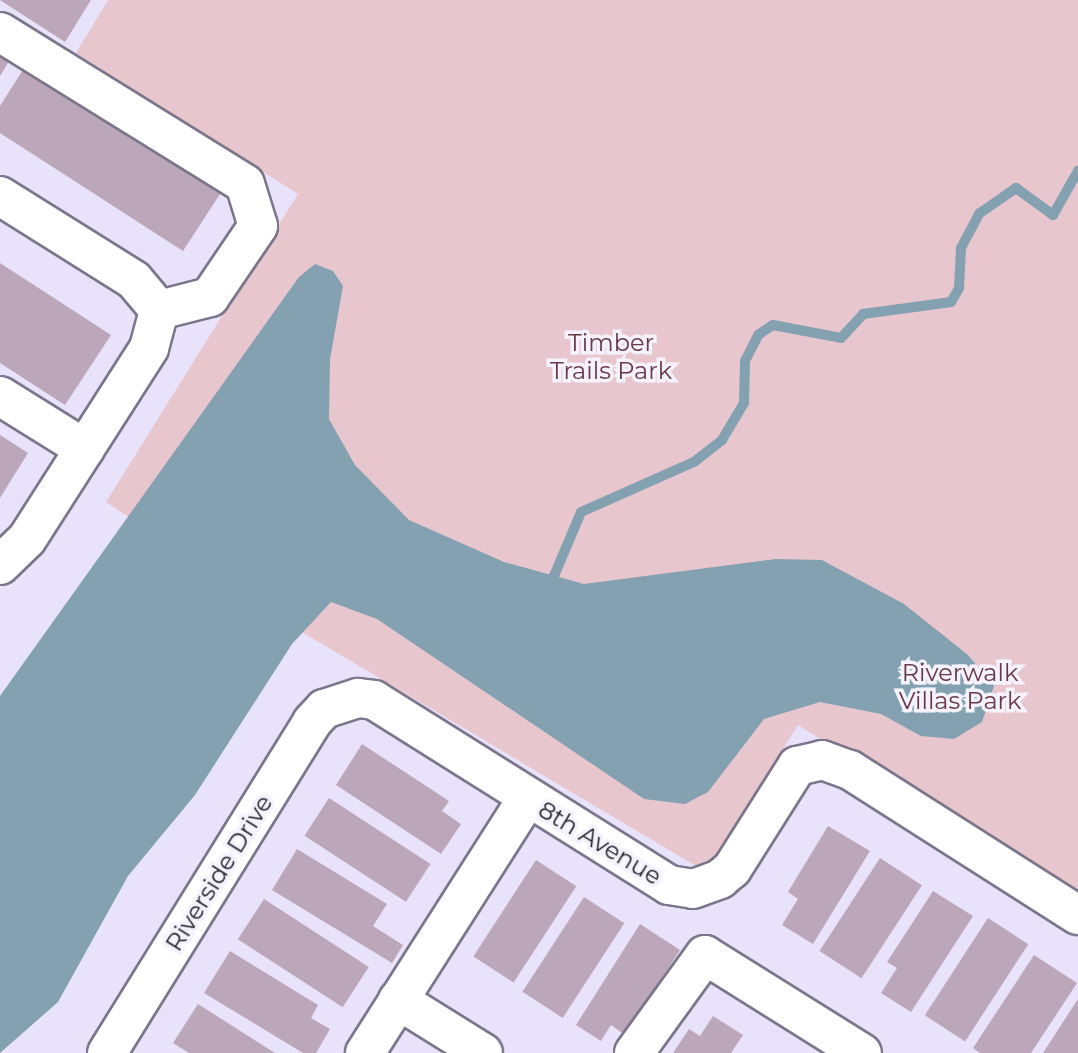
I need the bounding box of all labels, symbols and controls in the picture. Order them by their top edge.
park label: Timber Trails Park [550,329,672,385]
park label: Riverwalk Villas Park [899,659,1021,715]
street label: Riverside Drive [159,790,279,956]
street label: 8th Avenue [533,795,667,891]

